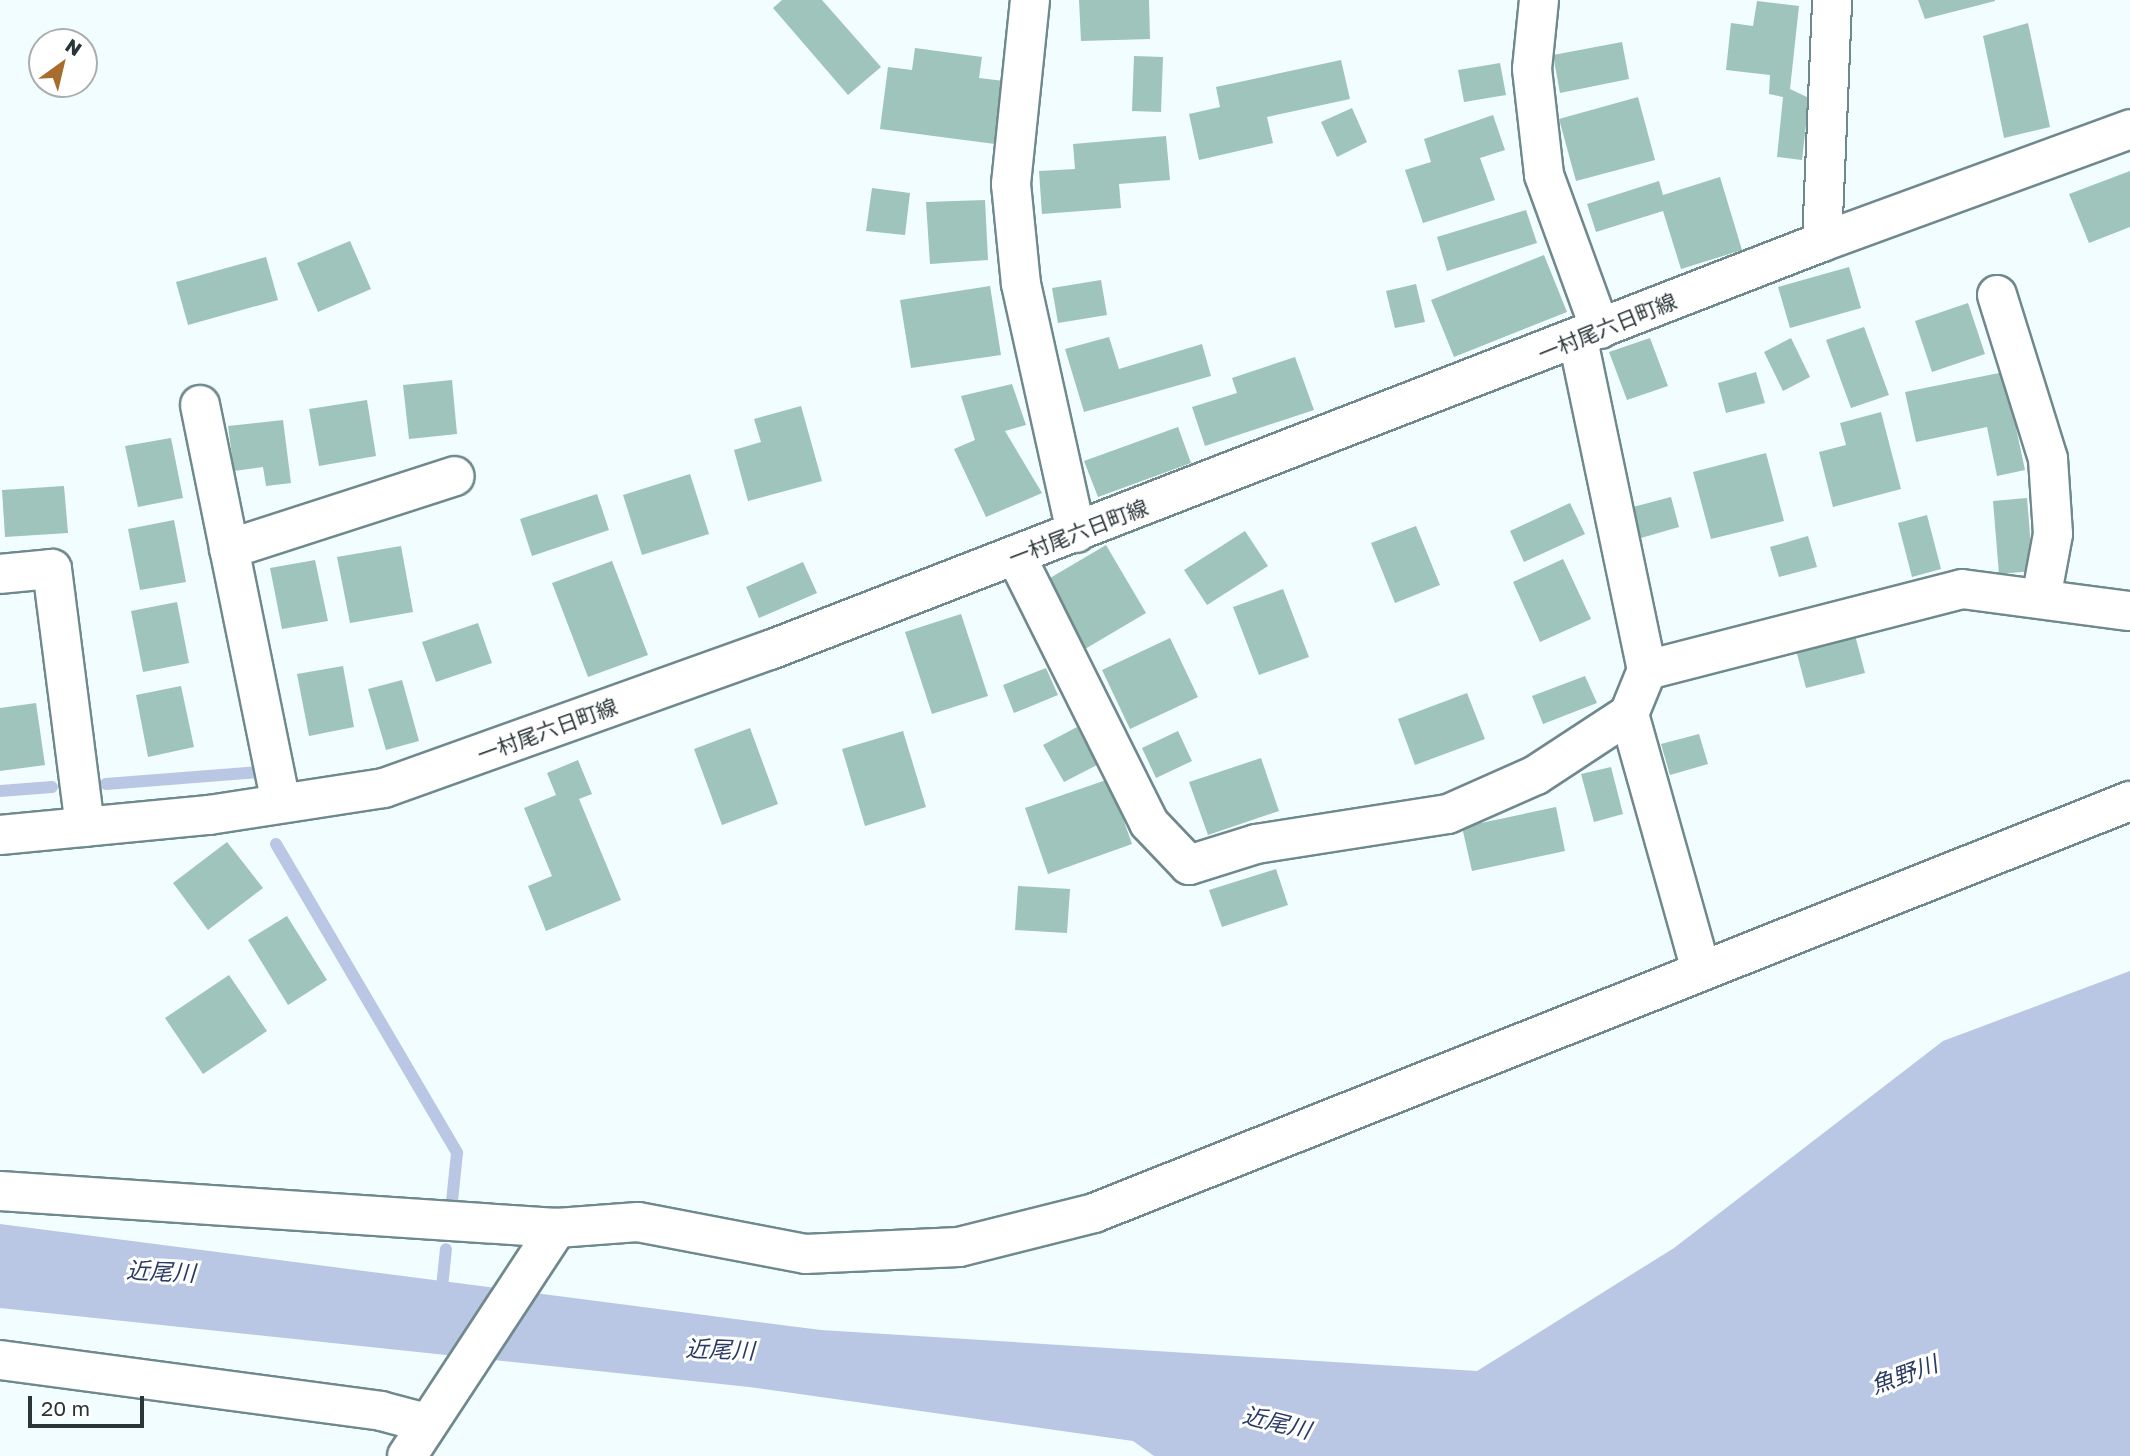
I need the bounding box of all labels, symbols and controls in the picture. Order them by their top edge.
north arrow [28,28,98,98]
text: N [61,33,86,60]
street label: 一村尾六日町線 [1534,288,1680,366]
street label: 一村尾六日町線 [1005,494,1151,570]
street label: 一村尾六日町線 [474,693,620,767]
water label: 近尾川 [126,1255,196,1287]
water label: 近尾川 [685,1334,755,1364]
water label: 魚野川 [1867,1349,1941,1399]
scale bar [32,1382,147,1426]
text: 20 m [41,1395,90,1421]
water label: 近尾川 [1240,1400,1314,1444]

